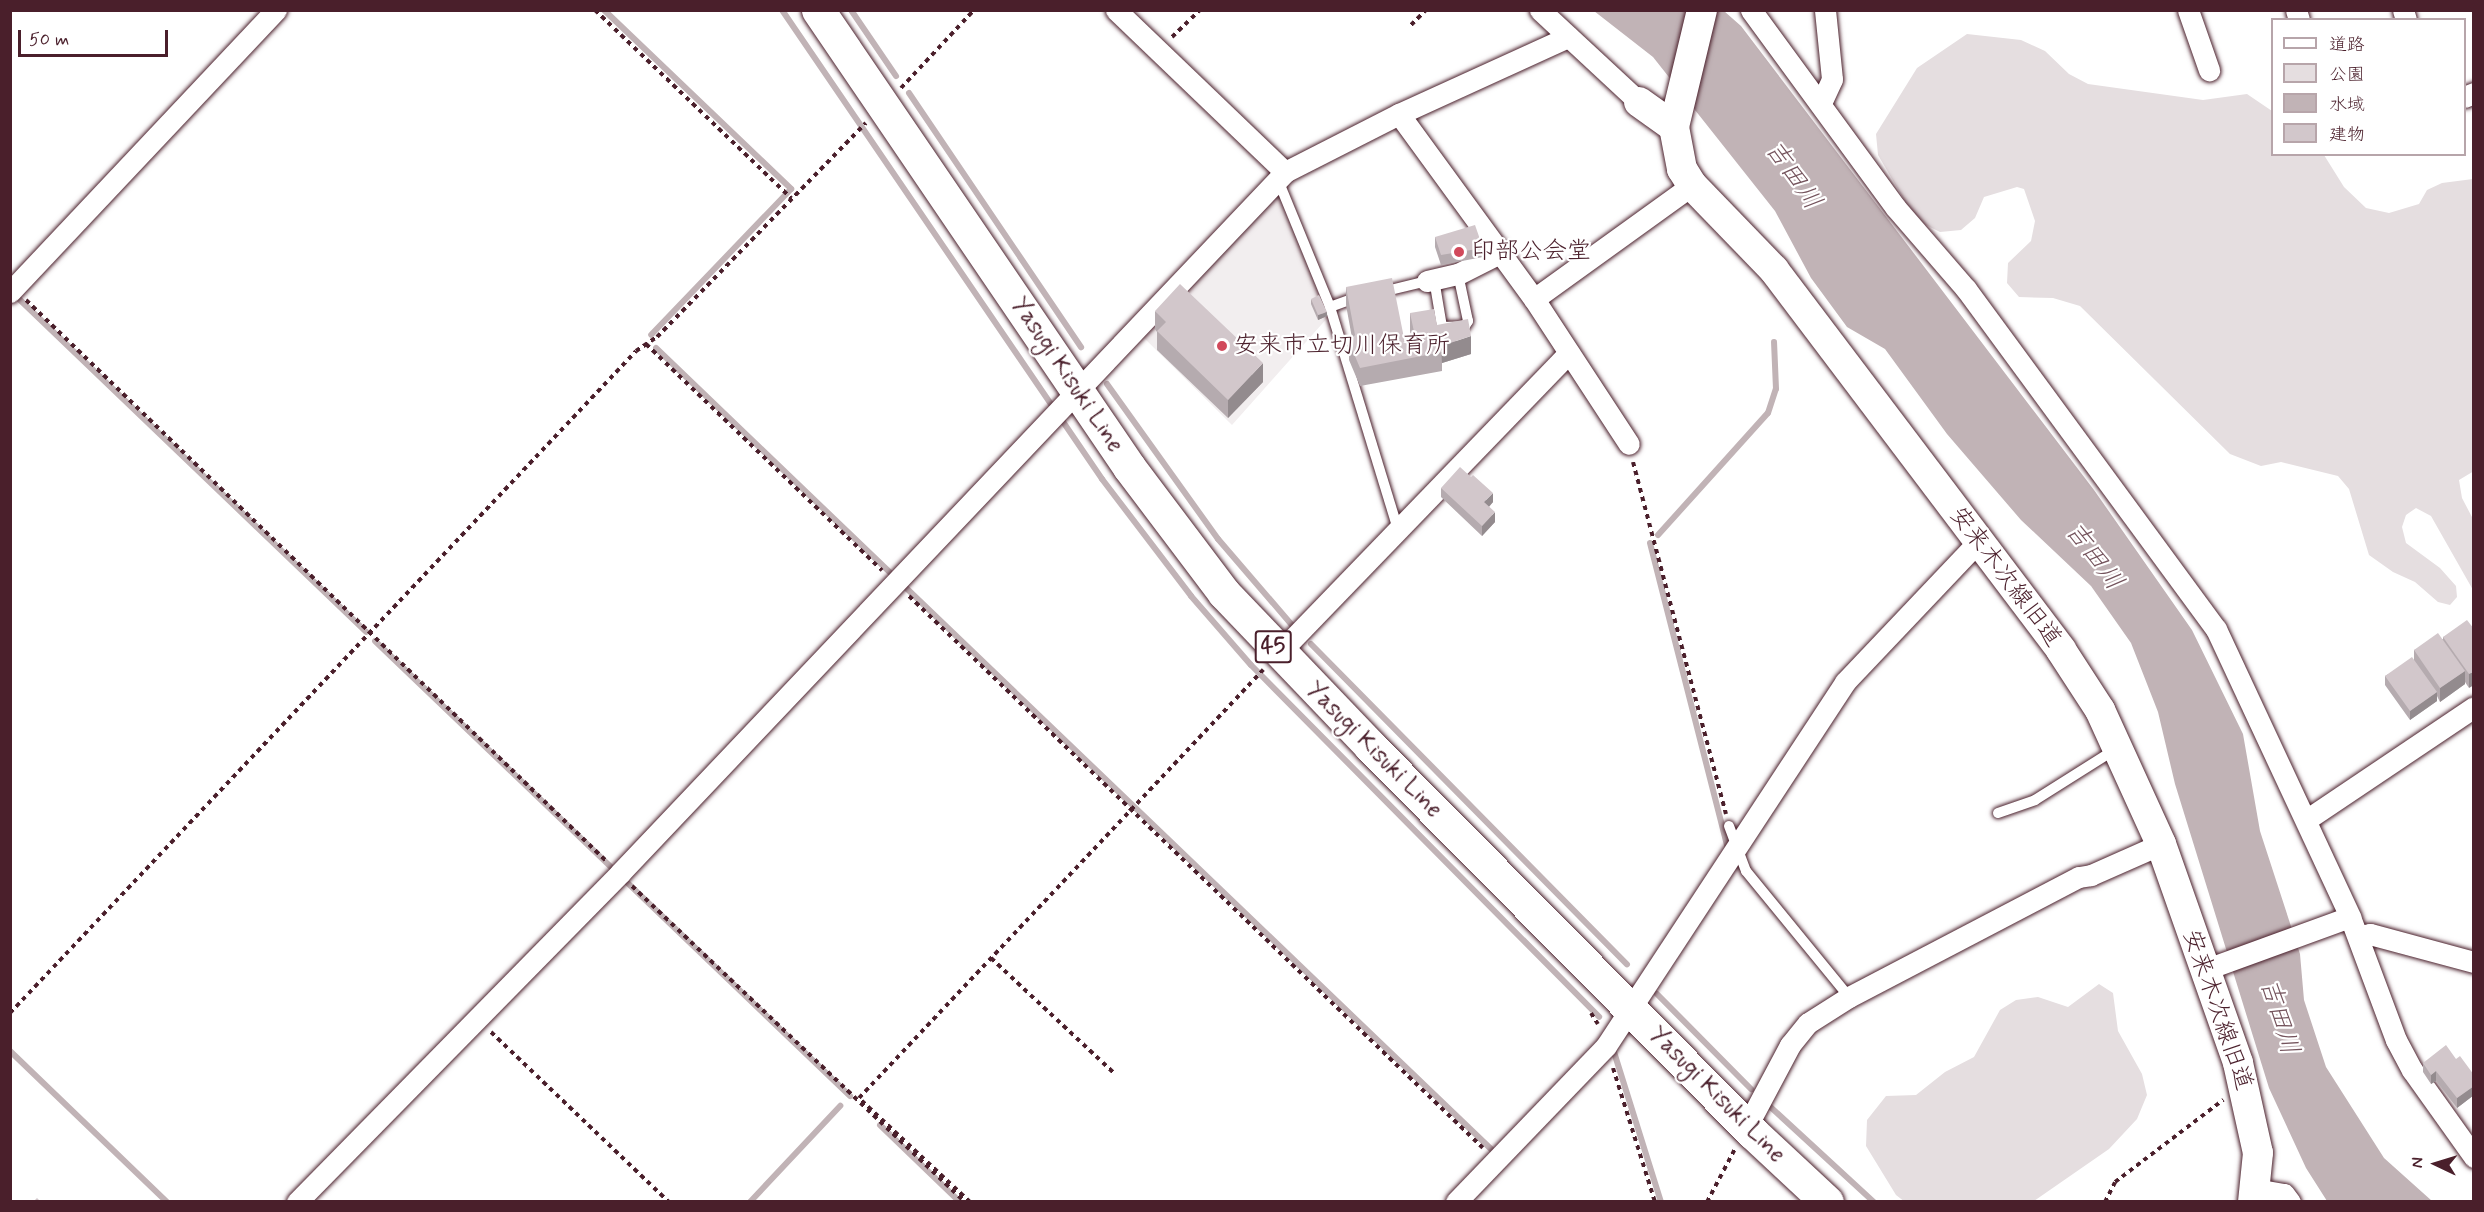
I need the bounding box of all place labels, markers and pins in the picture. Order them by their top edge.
place label: 印部公会堂 [1471,238,1591,266]
marker: 印部公会堂 [1452,245,1466,259]
place label: 安来市立切川保育所 [1234,332,1450,360]
marker: 安来市立切川保育所 [1215,339,1229,353]

